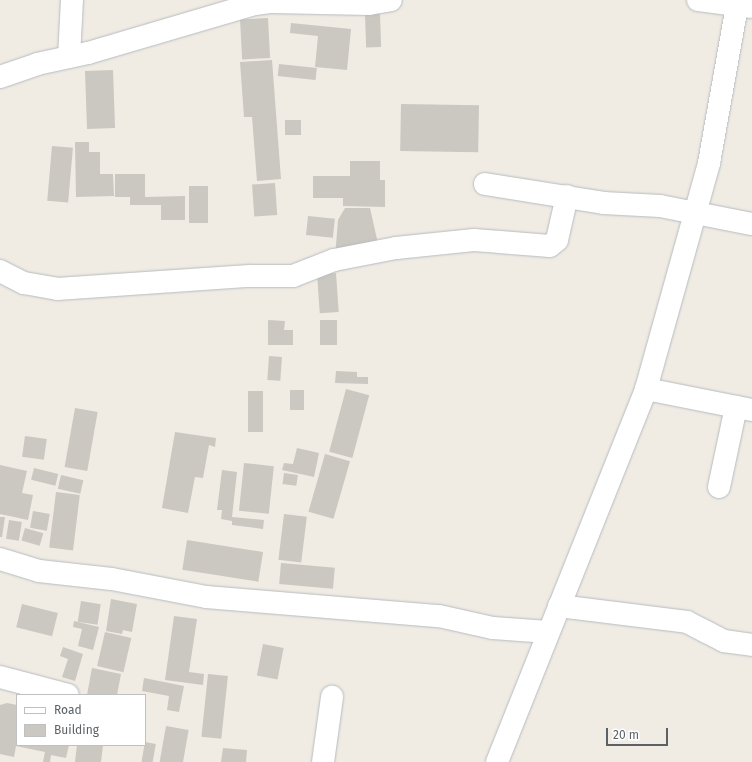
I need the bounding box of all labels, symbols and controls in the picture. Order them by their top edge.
legend [16,694,146,746]
text: Road [54,703,82,717]
scale bar [608,720,670,746]
text: Building [54,723,99,737]
text: 20 m [613,728,639,742]

